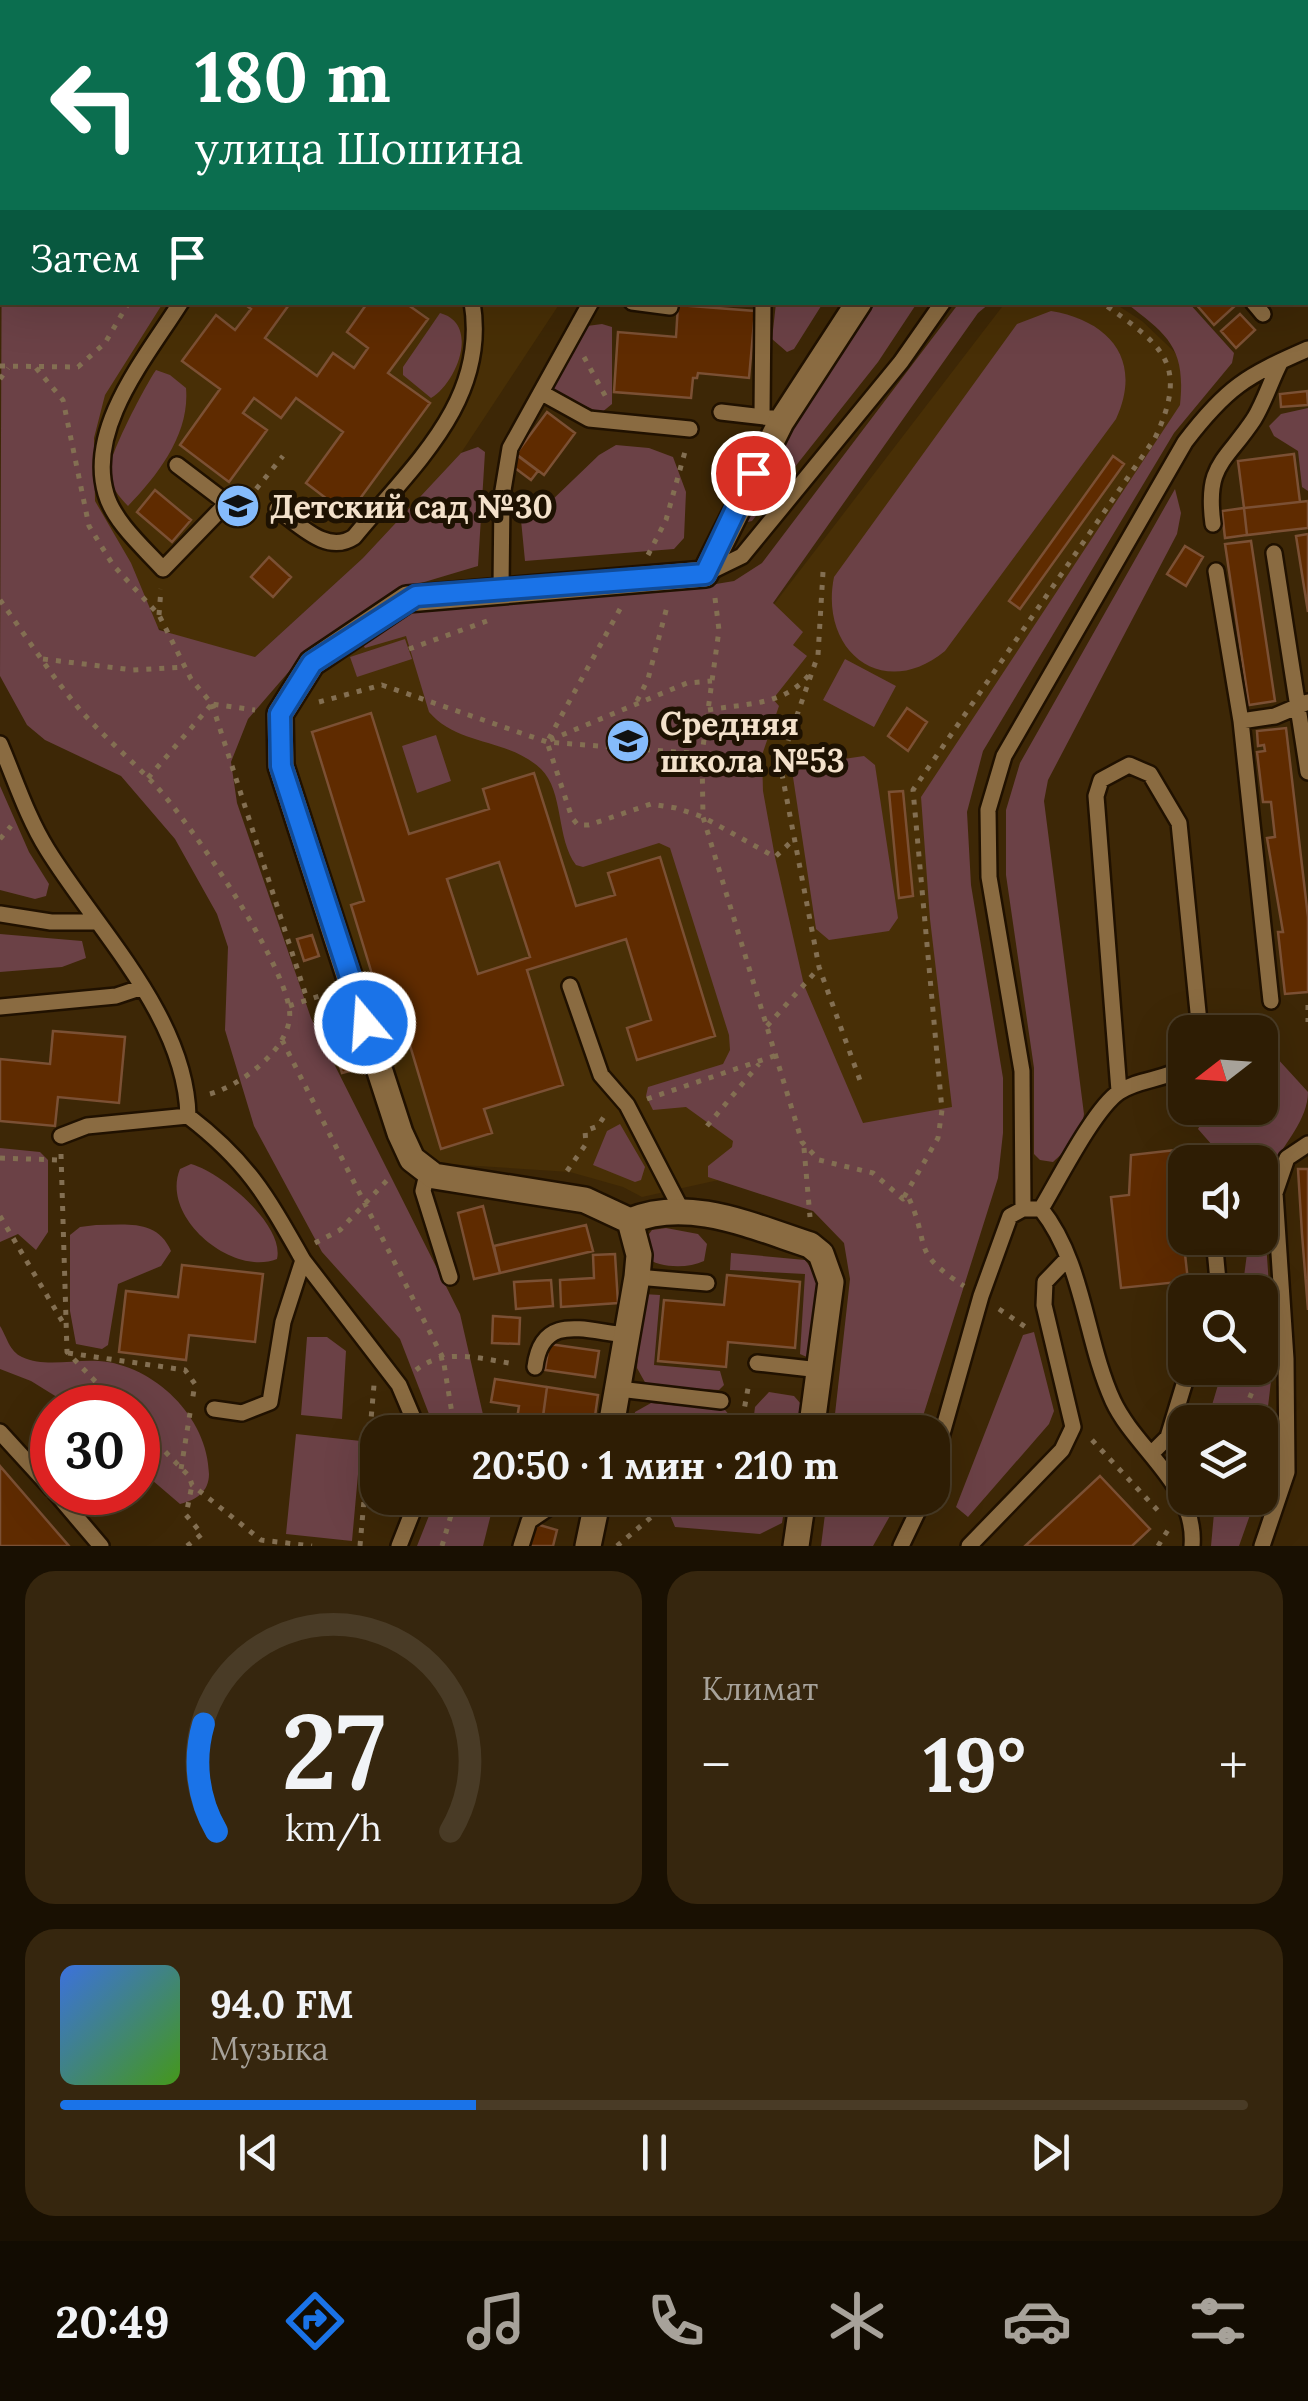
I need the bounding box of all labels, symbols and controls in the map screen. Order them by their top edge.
text: 180 m [195,32,391,121]
icon: left [30,40,160,170]
text: улица Шошина [195,119,524,176]
icon: arrive [160,230,215,285]
text: Затем [30,234,140,282]
pin [711,431,796,516]
icon: arrive [726,446,781,501]
school or university icon: Детский сад №30 [215,483,261,529]
place label: Детский сад №30 [270,486,553,527]
place label: Средняя школа №53 [660,703,845,781]
school or university icon: Средняя школа №53 [605,718,651,764]
position arrow [313,971,417,1075]
north arrow [1168,1015,1278,1125]
map controls [1168,1015,1278,1515]
button: sound [1168,1145,1278,1255]
button: search [1168,1275,1278,1385]
speed limit sign: 30 [30,1385,160,1515]
button: layers [1168,1405,1278,1515]
text: 20:50 · 1 мин · 210 m [472,1441,838,1489]
text: Климат [702,1668,818,1709]
text: 27 [281,1684,385,1817]
text: 19° [924,1717,1026,1813]
text: − [702,1730,731,1800]
text: + [1219,1730,1248,1800]
text: km/h [285,1805,382,1851]
text: 94.0 FM [210,1980,354,2028]
text: Музыка [210,2028,328,2069]
icon: previous [231,2125,286,2180]
icon: pause [627,2125,682,2180]
icon: next [1023,2125,1078,2180]
icon: directions [280,2286,350,2356]
icon: music [461,2286,531,2356]
icon: phone [641,2286,711,2356]
icon: climate [822,2286,892,2356]
icon: car [1002,2286,1072,2356]
icon: filters [1183,2286,1253,2356]
text: 20:49 [55,2293,170,2350]

